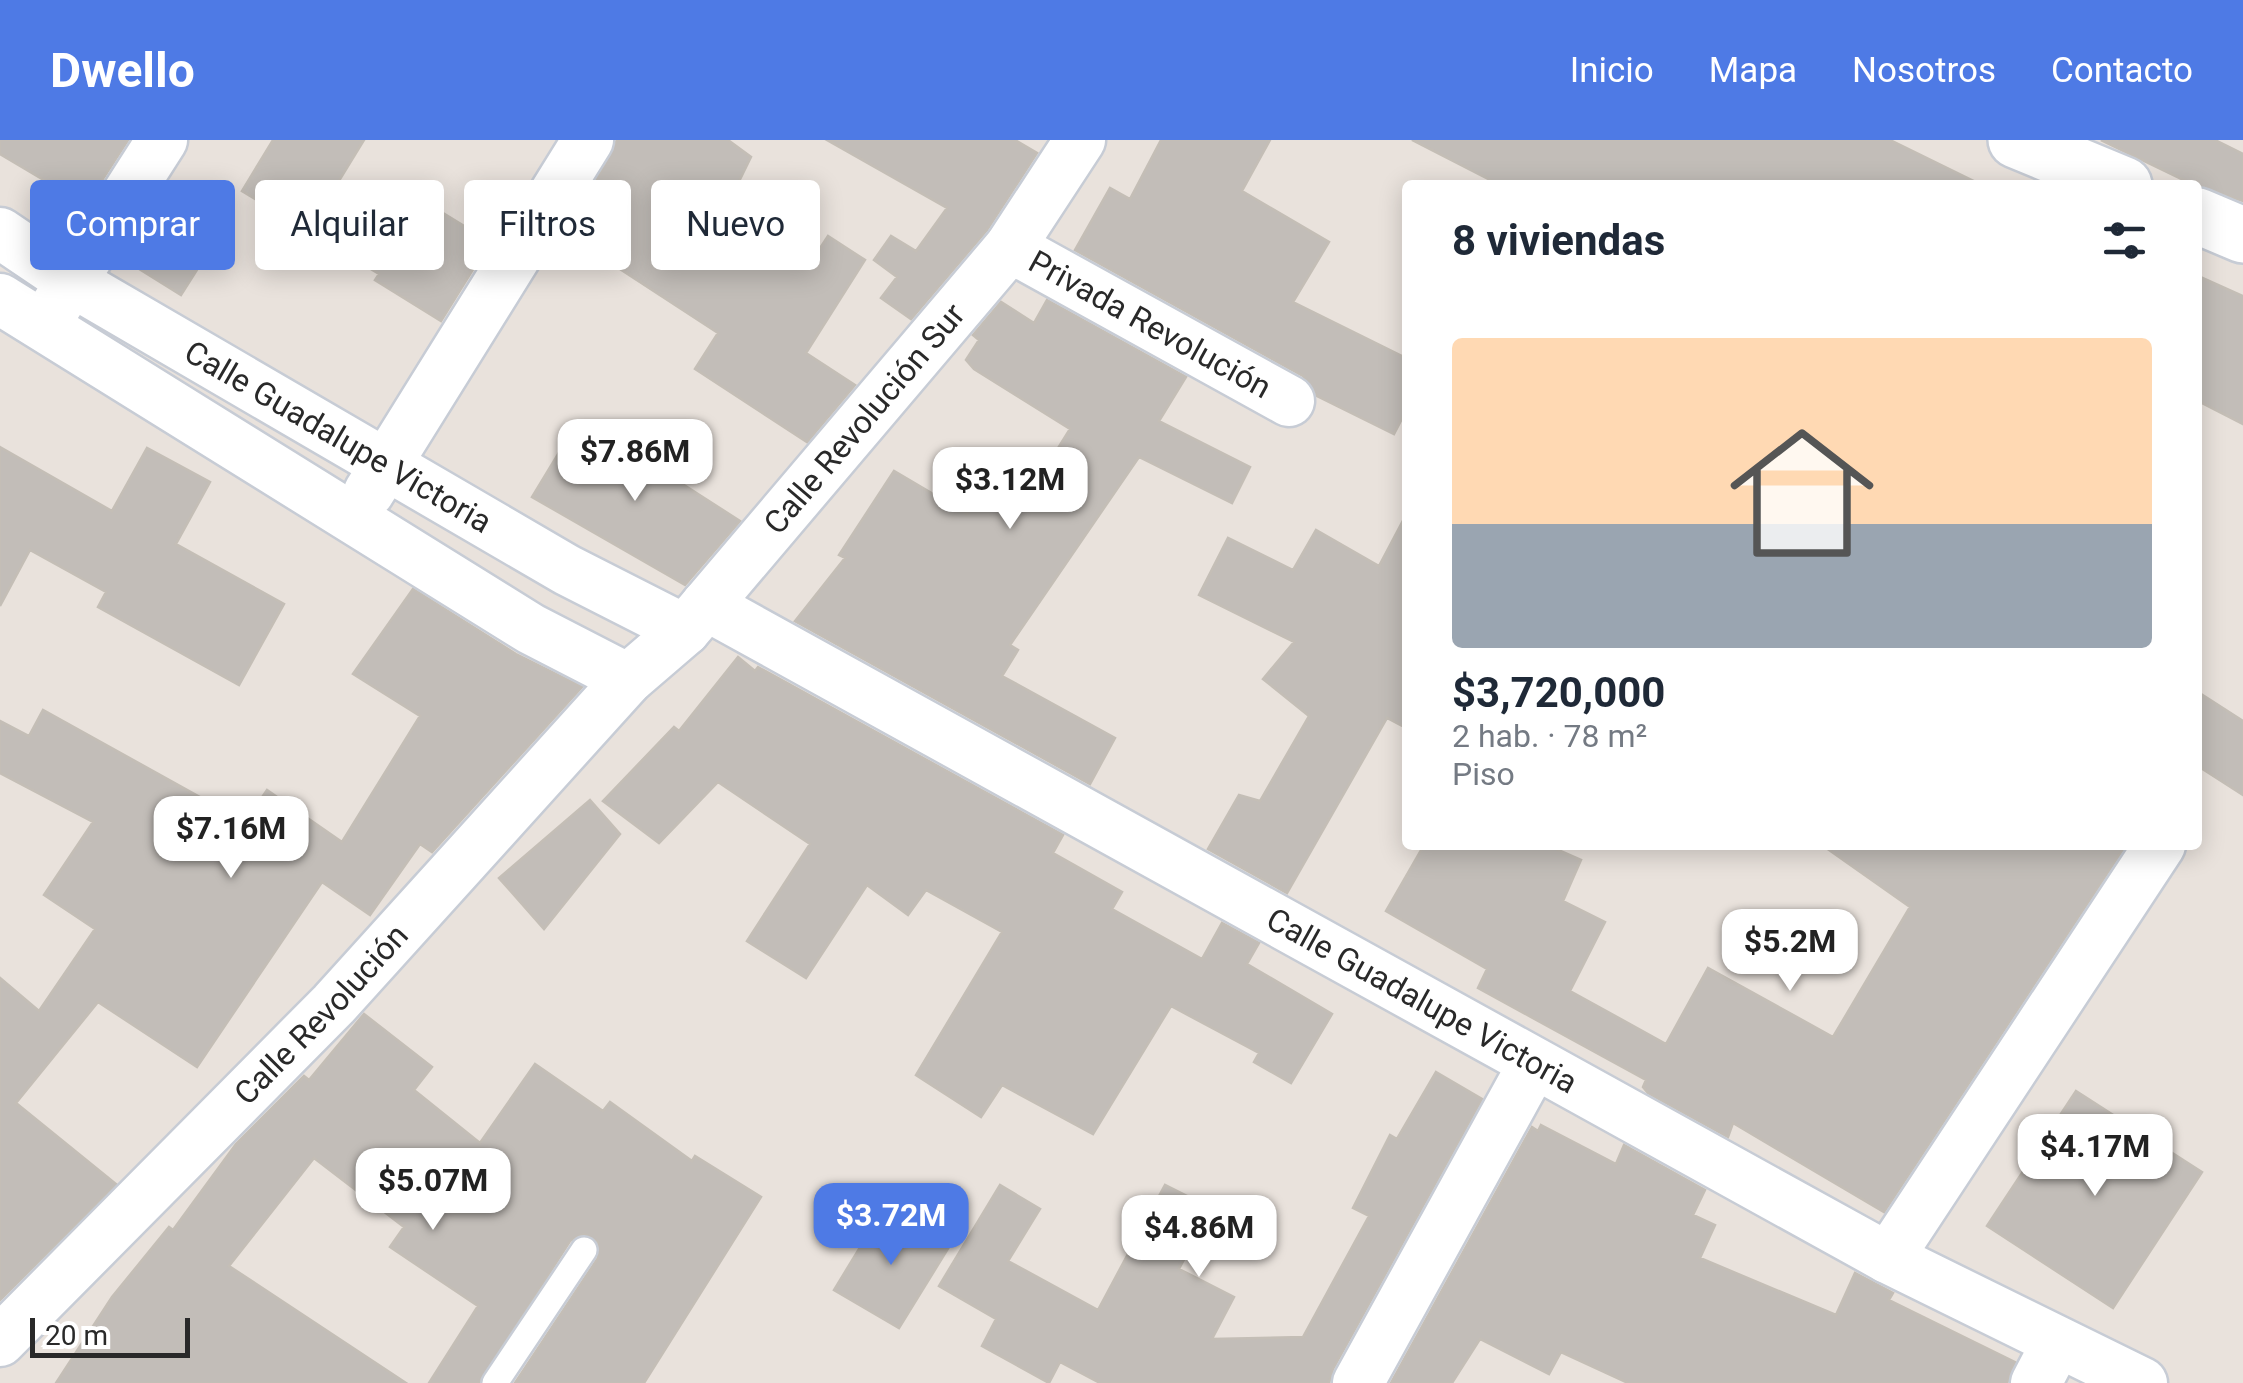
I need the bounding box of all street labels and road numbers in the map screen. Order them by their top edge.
street label: Privada Revolución [1022,242,1278,406]
street label: Calle Revolución Sur [756,296,973,542]
street label: Calle Guadalupe Victoria [178,333,498,541]
street label: Calle Guadalupe Victoria [1260,900,1584,1101]
street label: Calle Revolución [226,916,416,1112]

